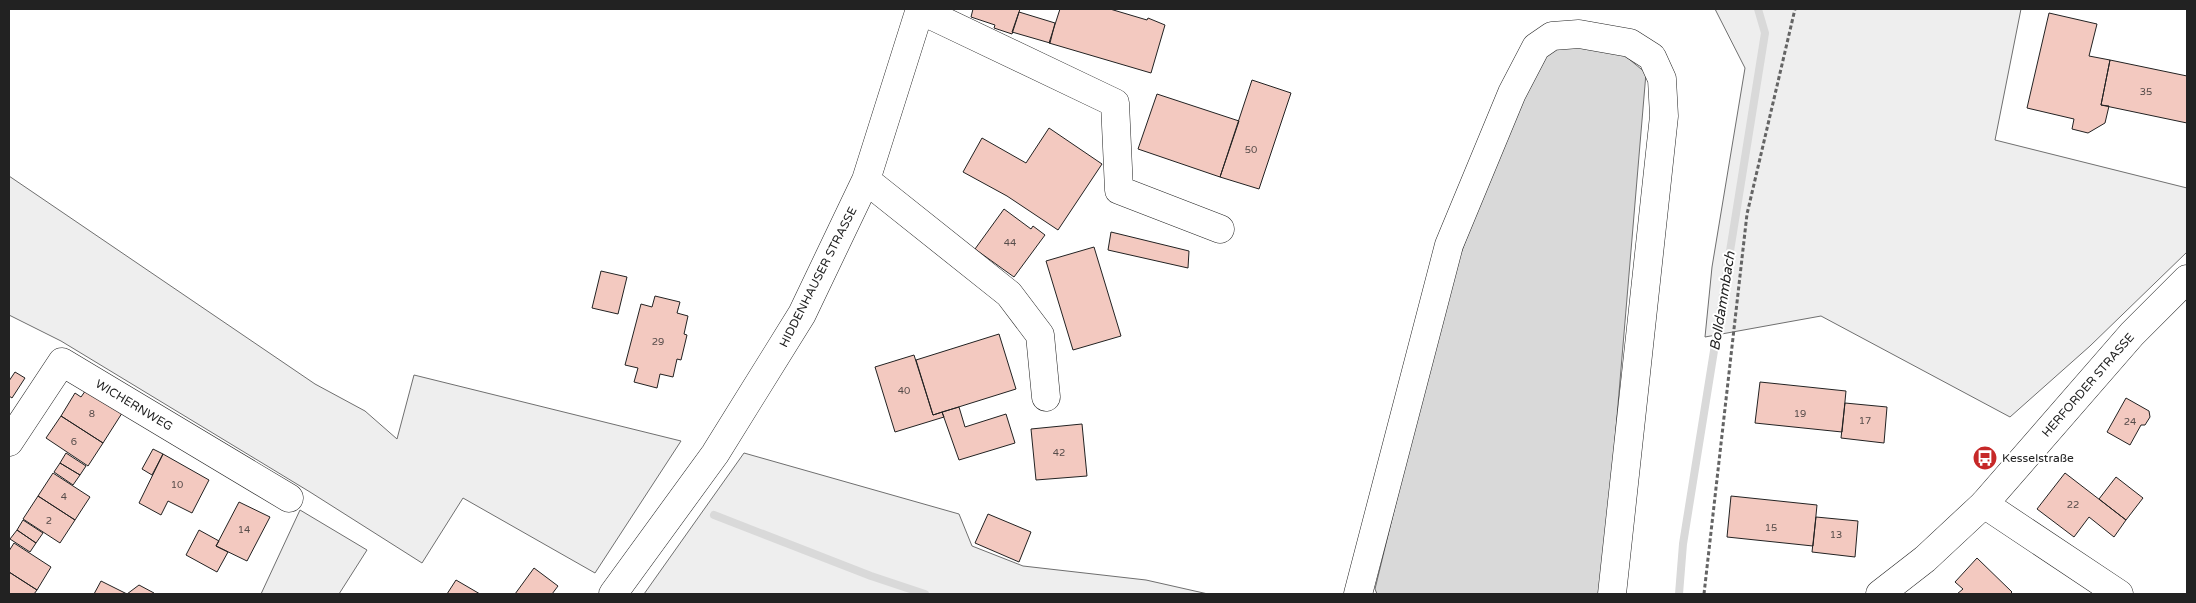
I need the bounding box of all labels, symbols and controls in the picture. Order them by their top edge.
house number: 35 [2140,86,2152,98]
house number: 50 [1245,144,1257,156]
street label: HIDDENHAUSER STRASSE [776,204,860,349]
house number: 44 [1004,237,1016,249]
water label: Bolldammbach [1706,250,1739,352]
street label: HERFORDER STRASSE [2039,330,2137,440]
house number: 29 [652,336,664,348]
street label: WICHERNWEG [93,376,175,434]
house number: 40 [898,385,910,397]
house number: 8 [89,408,95,420]
house number: 19 [1794,408,1806,420]
house number: 17 [1859,415,1871,427]
house number: 24 [2124,416,2136,428]
house number: 6 [71,436,77,448]
bus stop icon: Kesselstraße [1972,445,1998,471]
house number: 42 [1053,447,1065,459]
place label: Kesselstraße [2002,451,2074,465]
house number: 10 [171,479,183,491]
house number: 4 [61,491,67,503]
house number: 22 [2067,499,2079,511]
house number: 2 [46,515,52,527]
house number: 15 [1765,522,1777,534]
house number: 14 [238,524,250,536]
house number: 13 [1830,529,1842,541]

